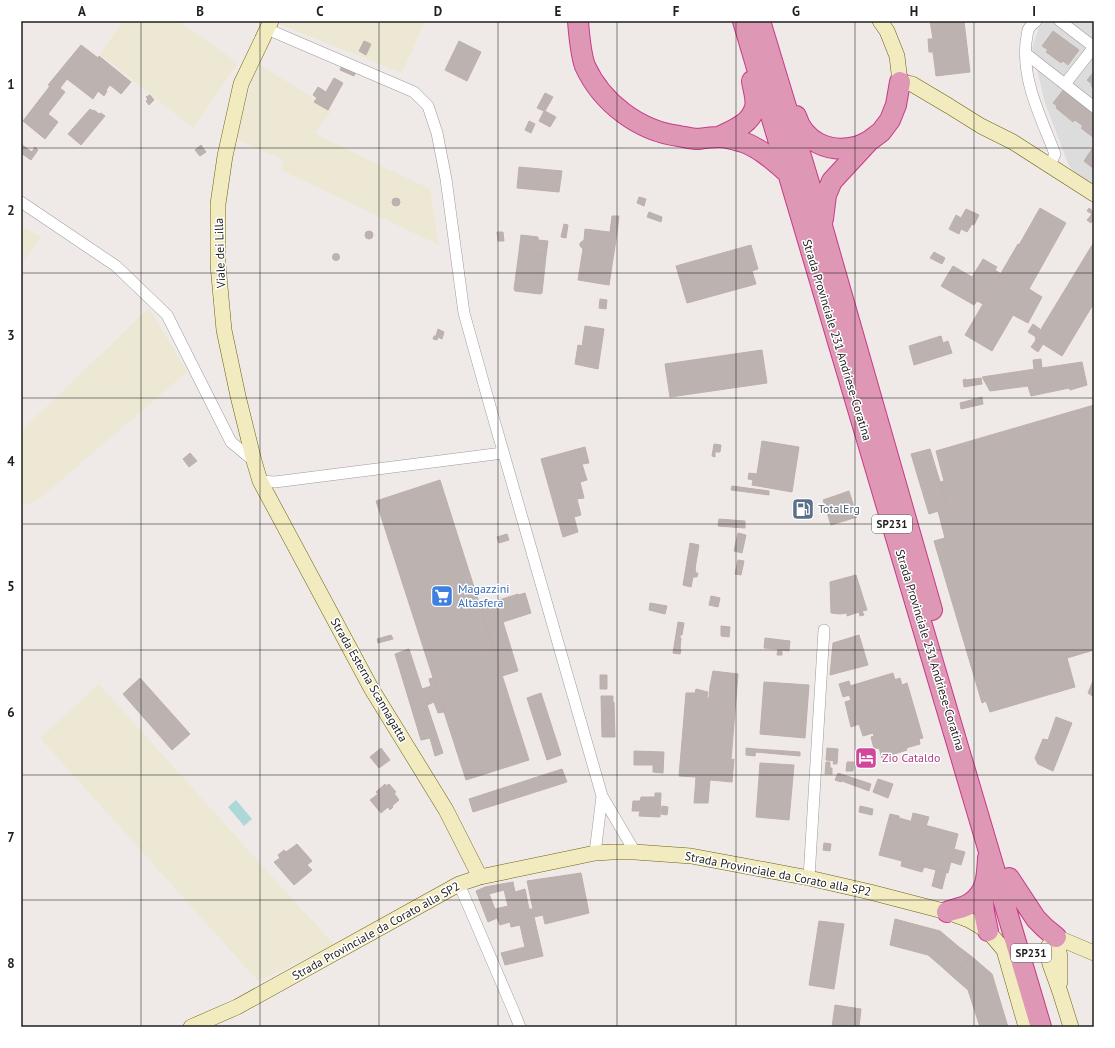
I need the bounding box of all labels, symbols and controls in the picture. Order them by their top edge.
text: A [78,3,86,20]
text: B [196,3,204,20]
text: C [316,3,324,20]
text: D [434,3,442,20]
text: E [555,3,562,20]
text: F [673,3,680,20]
text: G [792,3,800,20]
text: H [910,3,918,20]
text: I [1032,3,1036,20]
text: 1 [7,76,15,93]
text: 2 [7,202,15,219]
street label: Viale dei Lilla [211,218,228,289]
street label: Strada Provinciale 231 Andriese-Coratina [800,237,875,442]
text: 3 [7,327,15,344]
text: 4 [7,453,15,470]
fuel station icon: TotalErg [790,496,816,522]
place label: TotalErg [818,501,860,516]
road number: SP231 [872,515,912,533]
street label: Strada Provinciale 231 Andriese-Coratina [893,547,968,752]
text: 5 [7,578,15,595]
place label: Magazzini Altasfera [458,581,510,610]
supermarket icon: Magazzini Altasfera [429,583,455,609]
street label: Strada Esterna Scannagatta [328,615,411,744]
text: 6 [7,704,15,721]
hotel icon: Zio Cataldo [853,745,879,771]
place label: Zio Cataldo [882,750,940,765]
text: 7 [7,829,15,846]
street label: Strada Provinciale da Corato alla SP2 [684,848,873,899]
street label: Strada Provinciale da Corato alla SP2 [289,878,462,983]
road number: SP231 [1011,944,1051,962]
text: 8 [7,955,15,972]

